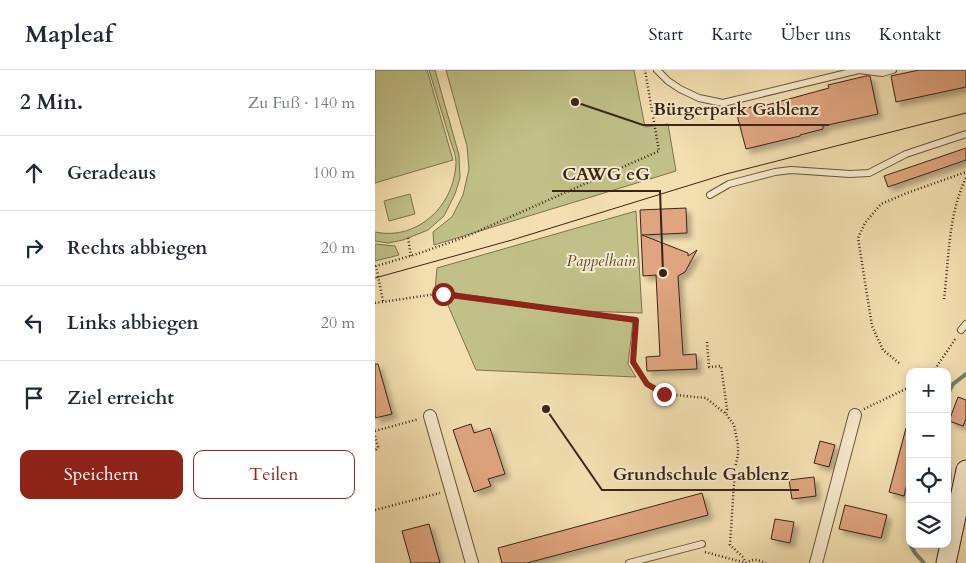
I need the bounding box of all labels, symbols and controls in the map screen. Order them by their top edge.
text: Mapleaf [25,18,113,51]
text: Start [648,22,683,47]
text: Karte [711,22,753,47]
text: Über uns [781,22,851,47]
text: Kontakt [879,22,941,47]
text: 2 Min. [20,88,83,117]
text: Zu Fuß · 140 m [248,92,355,114]
callout: Bürgerpark Gablenz [643,92,829,125]
text: Bürgerpark Gablenz [653,97,819,122]
callout: CAWG eG [552,158,660,191]
icon: ahead [20,159,48,187]
text: Geradeaus [67,160,156,186]
text: 100 m [313,162,355,184]
text: CAWG eG [562,162,650,187]
icon: right [20,234,48,262]
text: Rechts abbiegen [67,235,208,261]
text: 20 m [321,237,355,259]
park label: Pappelhain [566,250,636,272]
route start [432,283,455,306]
icon: left [20,309,48,337]
text: Links abbiegen [67,310,199,336]
text: 20 m [321,312,355,334]
map controls [906,368,951,548]
button: + [906,368,951,413]
route end [653,383,676,406]
icon: arrive [20,384,48,412]
text: Ziel erreicht [67,385,174,411]
button: − [906,413,951,458]
button: Speichern [20,450,183,499]
button: Teilen [193,450,355,499]
callout: Grundschule Gablenz [602,457,799,490]
button: locate [906,458,951,503]
text: Grundschule Gablenz [613,462,789,487]
button: layers [906,503,951,548]

